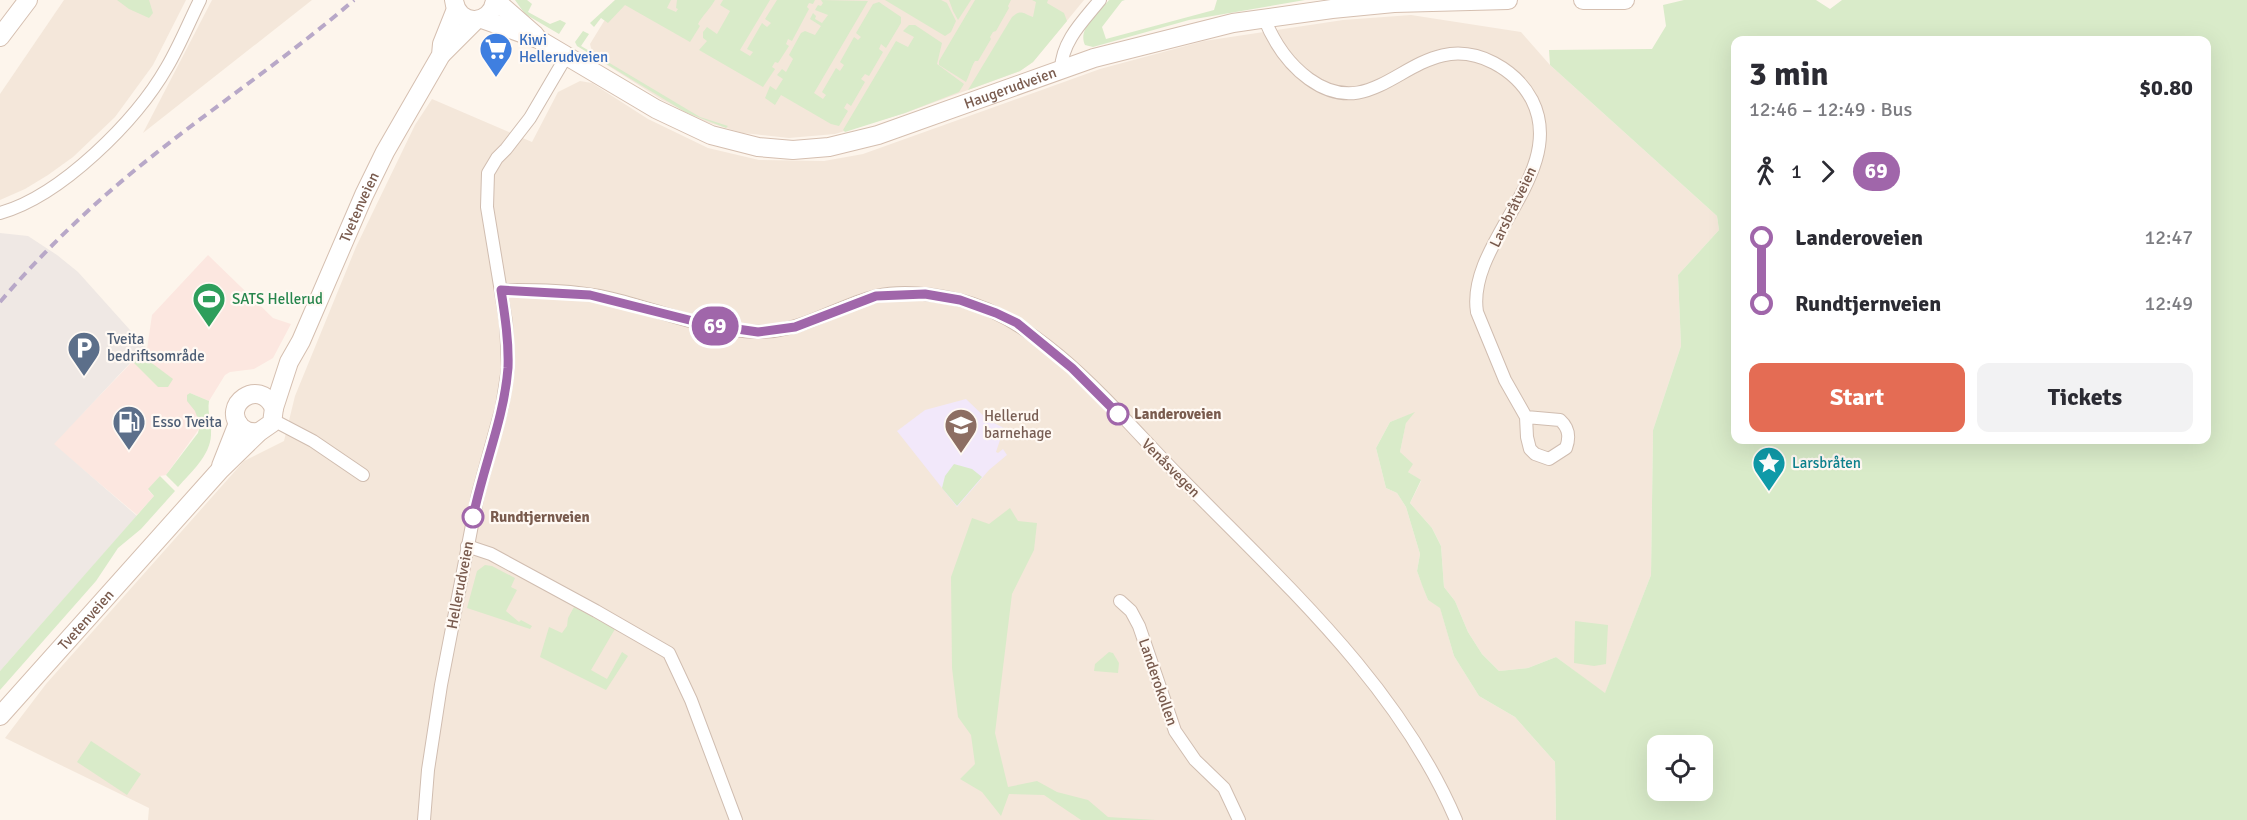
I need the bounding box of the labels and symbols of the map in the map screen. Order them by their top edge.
supermarket icon: Kiwi Hellerudveien [478,31,514,78]
place label: Kiwi Hellerudveien [519,31,608,66]
street label: Haugerudveien [961,63,1059,113]
street label: Larsbråtveien [1486,164,1540,250]
street label: Tvetenveien [336,169,383,245]
sports icon: SATS Hellerud [191,281,227,328]
place label: SATS Hellerud [232,290,323,308]
line badge: 69 [688,306,742,346]
parking icon: Tveita bedriftsområde [66,330,102,377]
place label: Tveita bedriftsområde [107,330,205,365]
marker: Landeroveien [1107,403,1129,425]
fuel station icon: Esso Tveita [111,404,147,451]
place label: Landeroveien [1134,405,1221,423]
school or university icon: Hellerud barnehage [943,407,979,454]
place label: Hellerud barnehage [984,407,1052,442]
place label: Esso Tveita [152,413,222,431]
street label: Venåsvegen [1138,435,1204,501]
place icon: Larsbråten [1751,445,1787,492]
place label: Larsbråten [1792,454,1861,472]
marker: Rundtjernveien [462,506,484,528]
place label: Rundtjernveien [490,508,590,526]
street label: Hellerudveien [443,540,477,630]
street label: Tvetenveien [54,586,118,654]
street label: Landerokollen [1135,636,1181,728]

